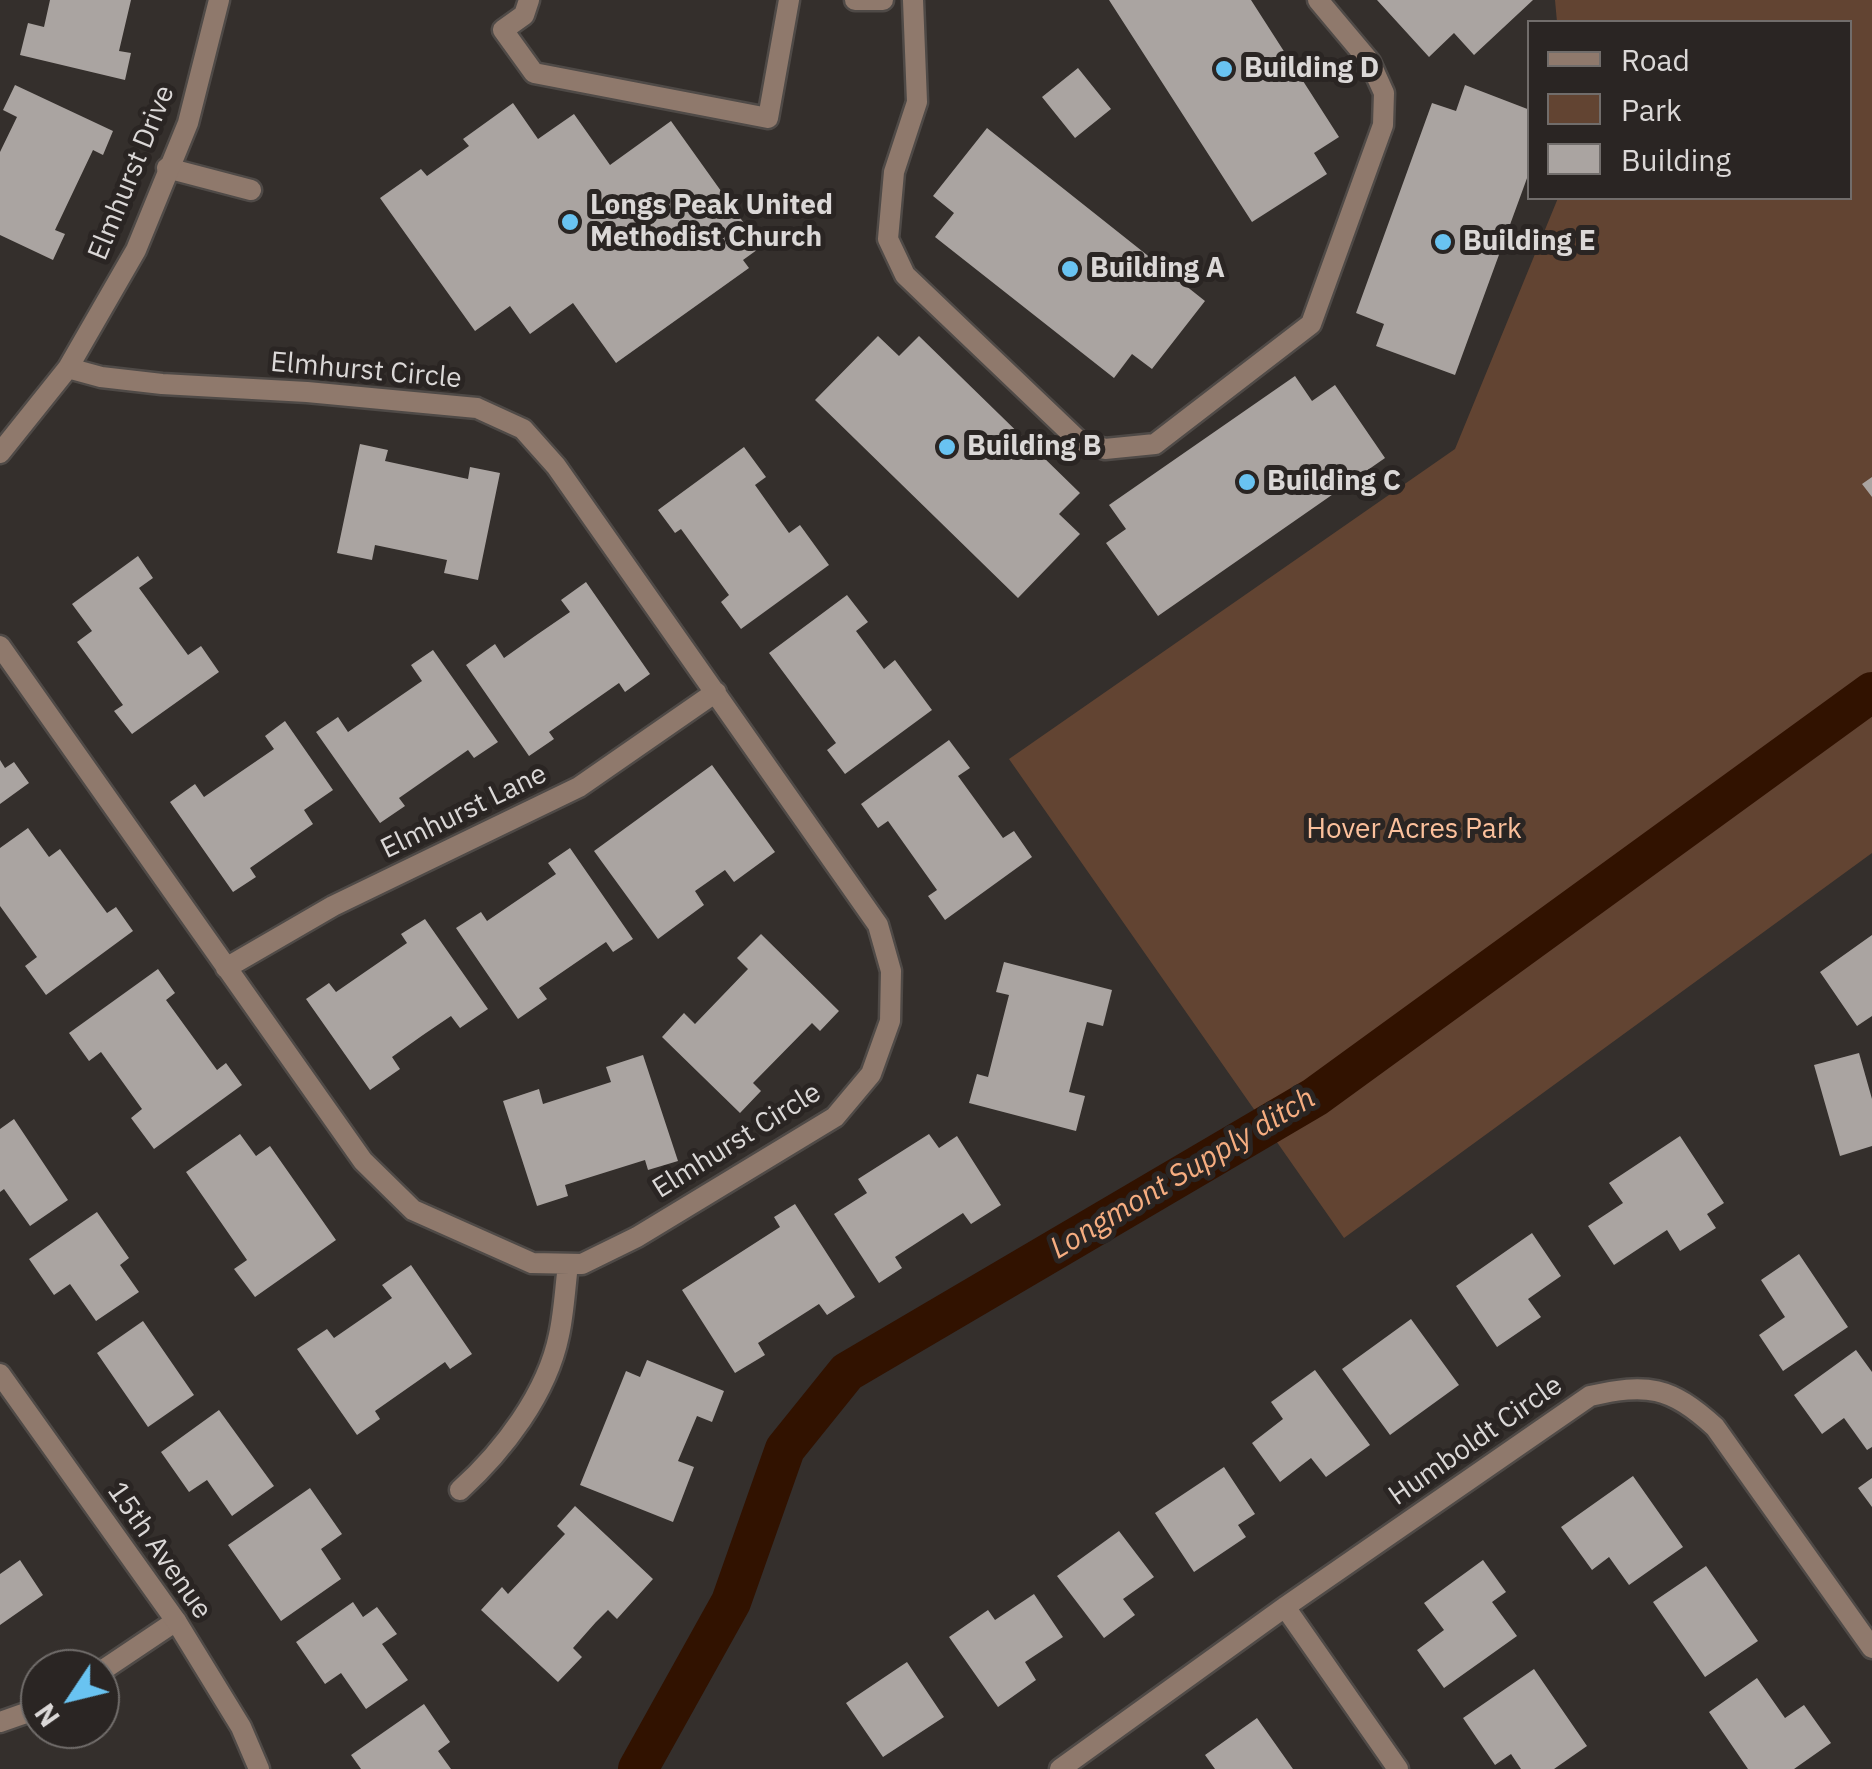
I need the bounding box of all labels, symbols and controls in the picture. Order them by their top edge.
legend [1527,20,1852,200]
text: Road [1621,40,1690,79]
place label: Building D [1244,52,1379,86]
marker: Building D [1213,58,1235,80]
street label: Elmhurst Drive [82,81,182,265]
text: Park [1621,90,1682,129]
text: Building [1621,140,1731,179]
place label: Longs Peak United Methodist Church [590,189,833,255]
marker: Longs Peak United Methodist Church [559,211,581,233]
place label: Building E [1463,225,1596,259]
marker: Building E [1432,231,1454,253]
place label: Building A [1090,252,1225,286]
marker: Building A [1059,258,1081,280]
street label: Elmhurst Circle [269,346,463,396]
place label: Building B [967,430,1101,464]
marker: Building B [936,436,958,458]
place label: Building C [1267,465,1401,499]
marker: Building C [1236,471,1258,493]
street label: Elmhurst Lane [375,757,553,867]
park label: Hover Acres Park [1306,813,1522,847]
street label: Elmhurst Circle [647,1076,827,1206]
water label: Longmont Supply ditch [1044,1081,1322,1267]
street label: Humboldt Circle [1383,1369,1569,1513]
street label: 15th Avenue [100,1476,218,1626]
north arrow [20,1649,120,1749]
text: N [26,1696,68,1734]

